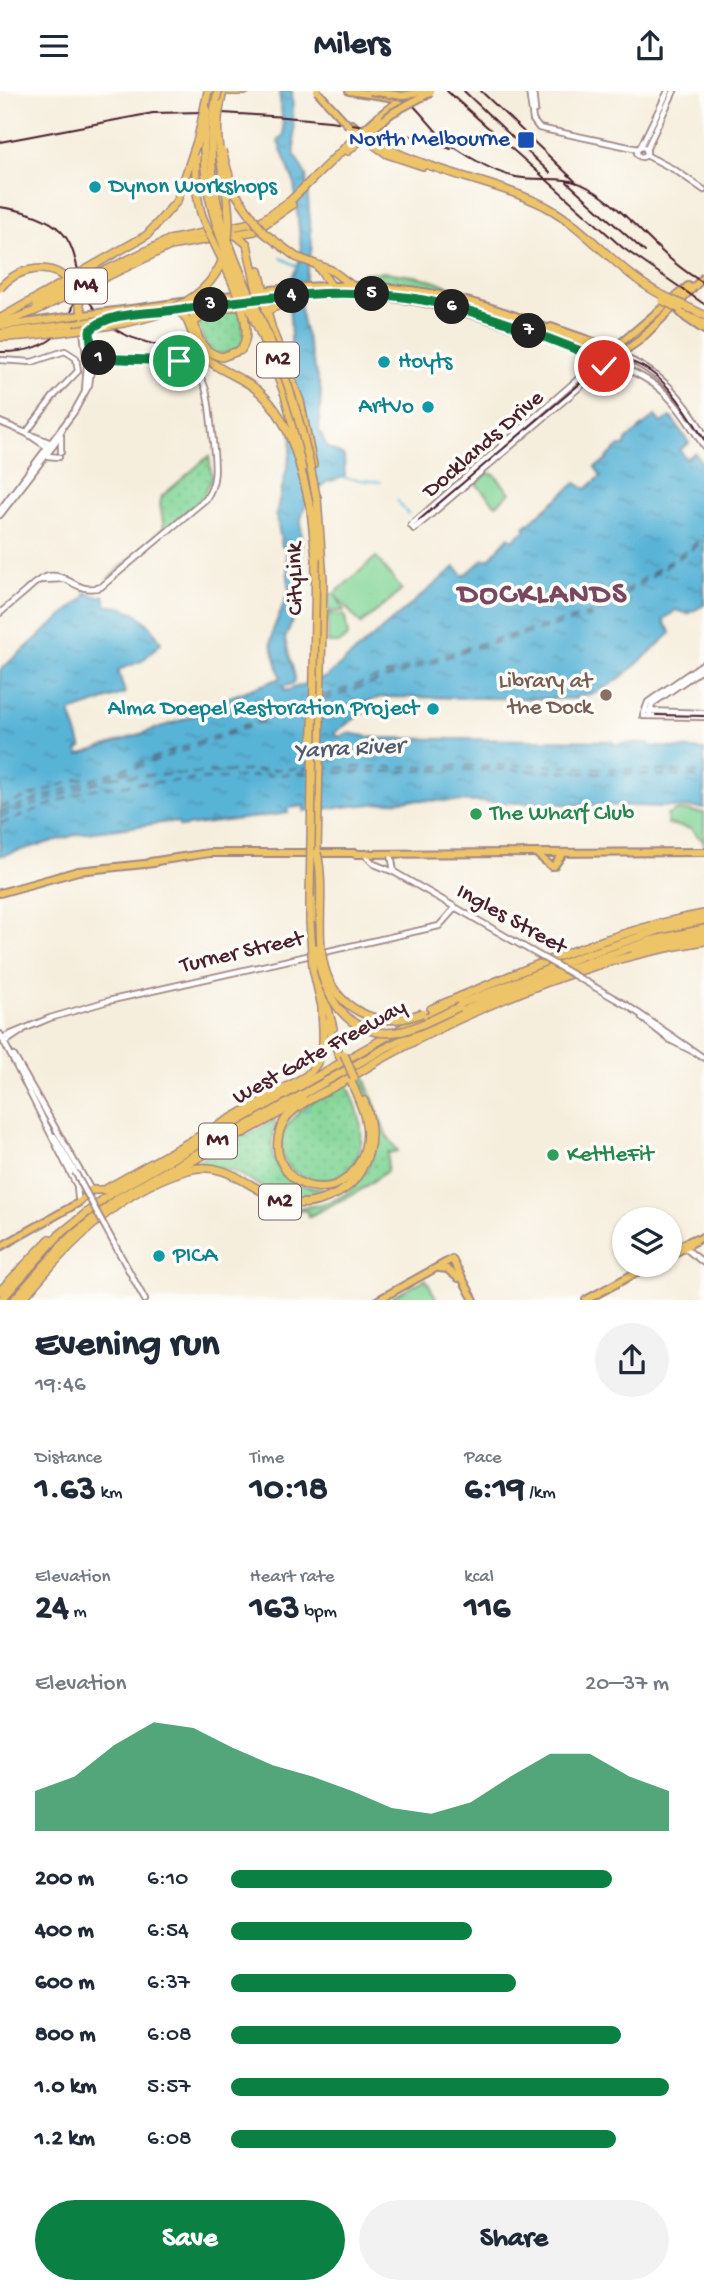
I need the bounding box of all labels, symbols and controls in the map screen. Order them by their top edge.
icon: menu [35,27,73,65]
text: Milers [314,27,390,65]
icon: share [631,27,669,65]
place label: North Melbourne [349,127,511,154]
marker: North Melbourne [516,130,536,150]
place label: Dynon Workshops [107,174,278,201]
marker: Dynon Workshops [87,179,103,195]
road number: M4 [65,269,107,303]
pin: 5 [354,277,390,311]
pin: 4 [274,279,310,313]
text: 5 [367,282,377,305]
text: 4 [287,284,296,307]
pin: 3 [194,287,228,323]
pin: 6 [434,289,470,325]
text: 3 [206,293,215,316]
text: 6 [447,295,456,318]
pin: 7 [512,313,546,349]
text: 7 [524,319,533,342]
pin [149,331,209,391]
pin [574,336,634,396]
pin: 1 [82,341,116,375]
icon: arrive [160,342,198,380]
road number: M2 [257,343,299,377]
text: 1 [95,346,102,369]
icon: check [585,347,623,385]
place label: Hoyts [398,349,453,376]
marker: Hoyts [376,354,392,370]
street label: Docklands Drive [417,384,551,506]
place label: ArtVo [358,394,414,421]
marker: ArtVo [420,399,436,415]
street label: CityLink [282,540,310,616]
district label: DOCKLANDS [455,579,628,614]
place label: Library at the Dock [498,669,595,722]
marker: Library at the Dock [598,687,614,703]
place label: Alma Doepel Restoration Project [107,696,421,723]
marker: Alma Doepel Restoration Project [425,701,441,717]
water label: Yarra River [293,732,409,767]
place label: The Wharf Club [488,801,634,828]
marker: The Wharf Club [468,806,484,822]
street label: Ingles Street [451,879,572,962]
street label: Turner Street [176,925,308,981]
street label: West Gate Freeway [228,994,412,1112]
road number: M1 [199,1123,237,1159]
place label: KettleFit [567,1142,655,1169]
marker: KettleFit [545,1147,561,1163]
road number: M2 [259,1185,301,1219]
map controls [612,1207,682,1277]
button: layers [612,1207,682,1277]
place label: PICA [172,1243,219,1270]
marker: PICA [151,1248,167,1264]
button: share [595,1323,669,1397]
text: Evening run [35,1324,219,1368]
text: 19:46 [35,1372,86,1399]
text: Distance [35,1447,102,1470]
text: Time [250,1447,284,1470]
text: Pace [464,1447,502,1470]
text: 1.63 [35,1470,96,1511]
text: 10:18 [250,1470,328,1511]
text: 6:19 [464,1470,525,1511]
text: km [96,1482,123,1505]
text: /km [525,1482,556,1505]
text: Elevation [35,1566,111,1589]
text: Heart rate [250,1566,335,1589]
text: kcal [464,1566,494,1589]
text: 24 [35,1589,69,1630]
text: 163 [250,1589,300,1630]
text: 116 [464,1589,510,1630]
text: m [69,1601,87,1624]
text: bpm [300,1601,337,1624]
text: Elevation [35,1671,126,1698]
text: 20–37 m [585,1671,669,1698]
text: 200 m [35,1866,94,1893]
text: 6:10 [147,1866,188,1893]
text: 400 m [35,1918,94,1945]
text: 6:54 [147,1918,189,1945]
text: 600 m [35,1970,95,1997]
text: 6:37 [147,1970,190,1997]
text: 800 m [35,2022,96,2049]
text: 6:08 [147,2022,192,2049]
text: 1.0 km [35,2074,97,2101]
text: 5:57 [147,2074,190,2101]
text: 1.2 km [35,2126,95,2153]
text: 6:08 [147,2126,192,2153]
button: Save [35,2200,345,2280]
button: Share [359,2200,669,2280]

